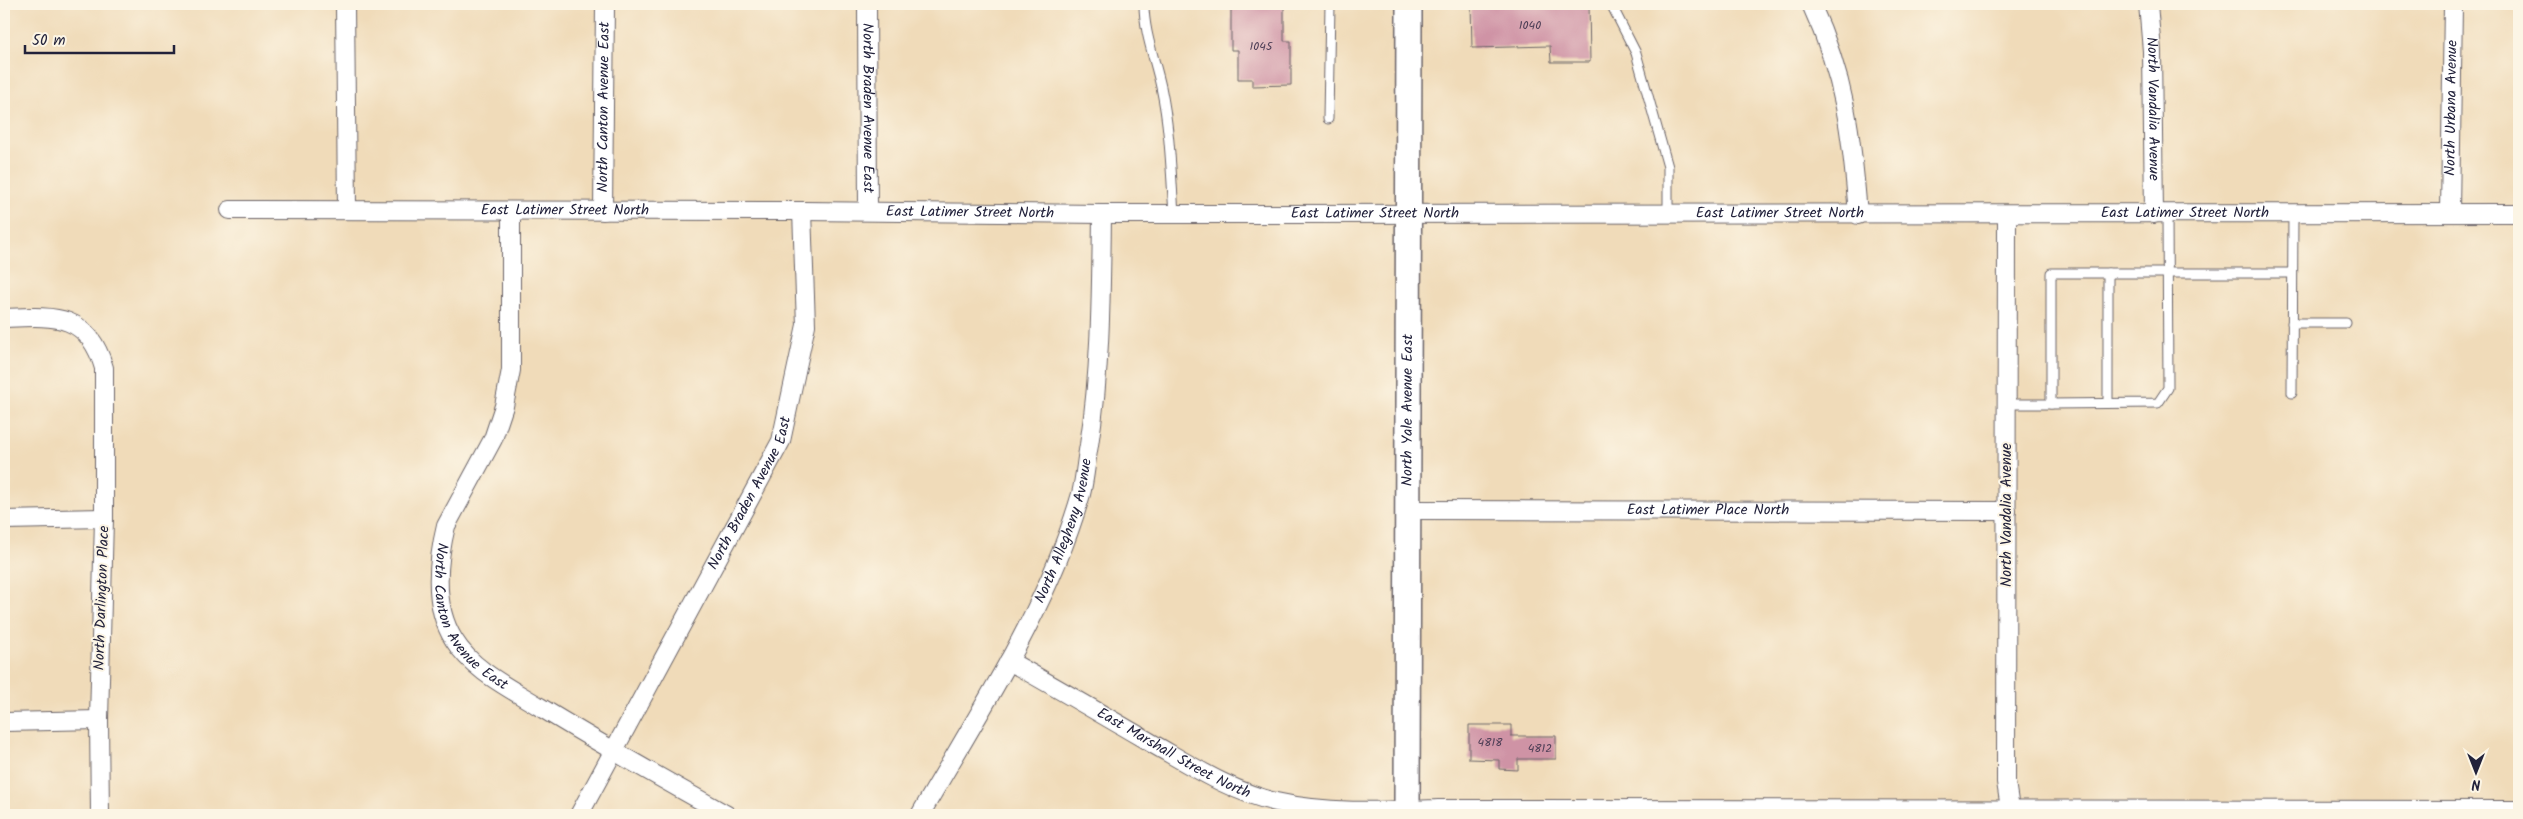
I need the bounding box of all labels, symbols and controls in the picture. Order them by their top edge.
house number: 1040 [1519,16,1541,35]
street label: North Canton Avenue East [591,21,617,192]
scale bar [25,22,174,54]
street label: North Braden Avenue East [855,23,880,193]
text: 50 m [32,29,66,53]
street label: North Vandalia Avenue [2139,36,2166,181]
house number: 1045 [1250,37,1274,56]
street label: North Urbana Avenue [2439,40,2464,176]
street label: East Latimer Street North [481,198,649,223]
street label: East Latimer Street North [886,200,1054,226]
street label: East Latimer Street North [1696,201,1864,226]
street label: East Latimer Street North [2101,201,2269,225]
street label: East Latimer Street North [1291,202,1459,226]
street label: North Yale Avenue East [1396,334,1420,486]
street label: North Braden Avenue East [702,414,798,574]
street label: North Vandalia Avenue [1995,443,2019,587]
street label: North Allegheny Avenue [1028,457,1099,607]
street label: East Latimer Place North [1627,498,1789,523]
street label: North Darlington Place [87,525,117,671]
street label: North Canton Avenue East [427,541,513,697]
street label: East Marshall Street North [1092,702,1254,805]
house number: 4818 [1478,733,1503,752]
house number: 4812 [1528,739,1552,758]
north arrow [2450,746,2500,796]
text: N [2471,773,2480,795]

